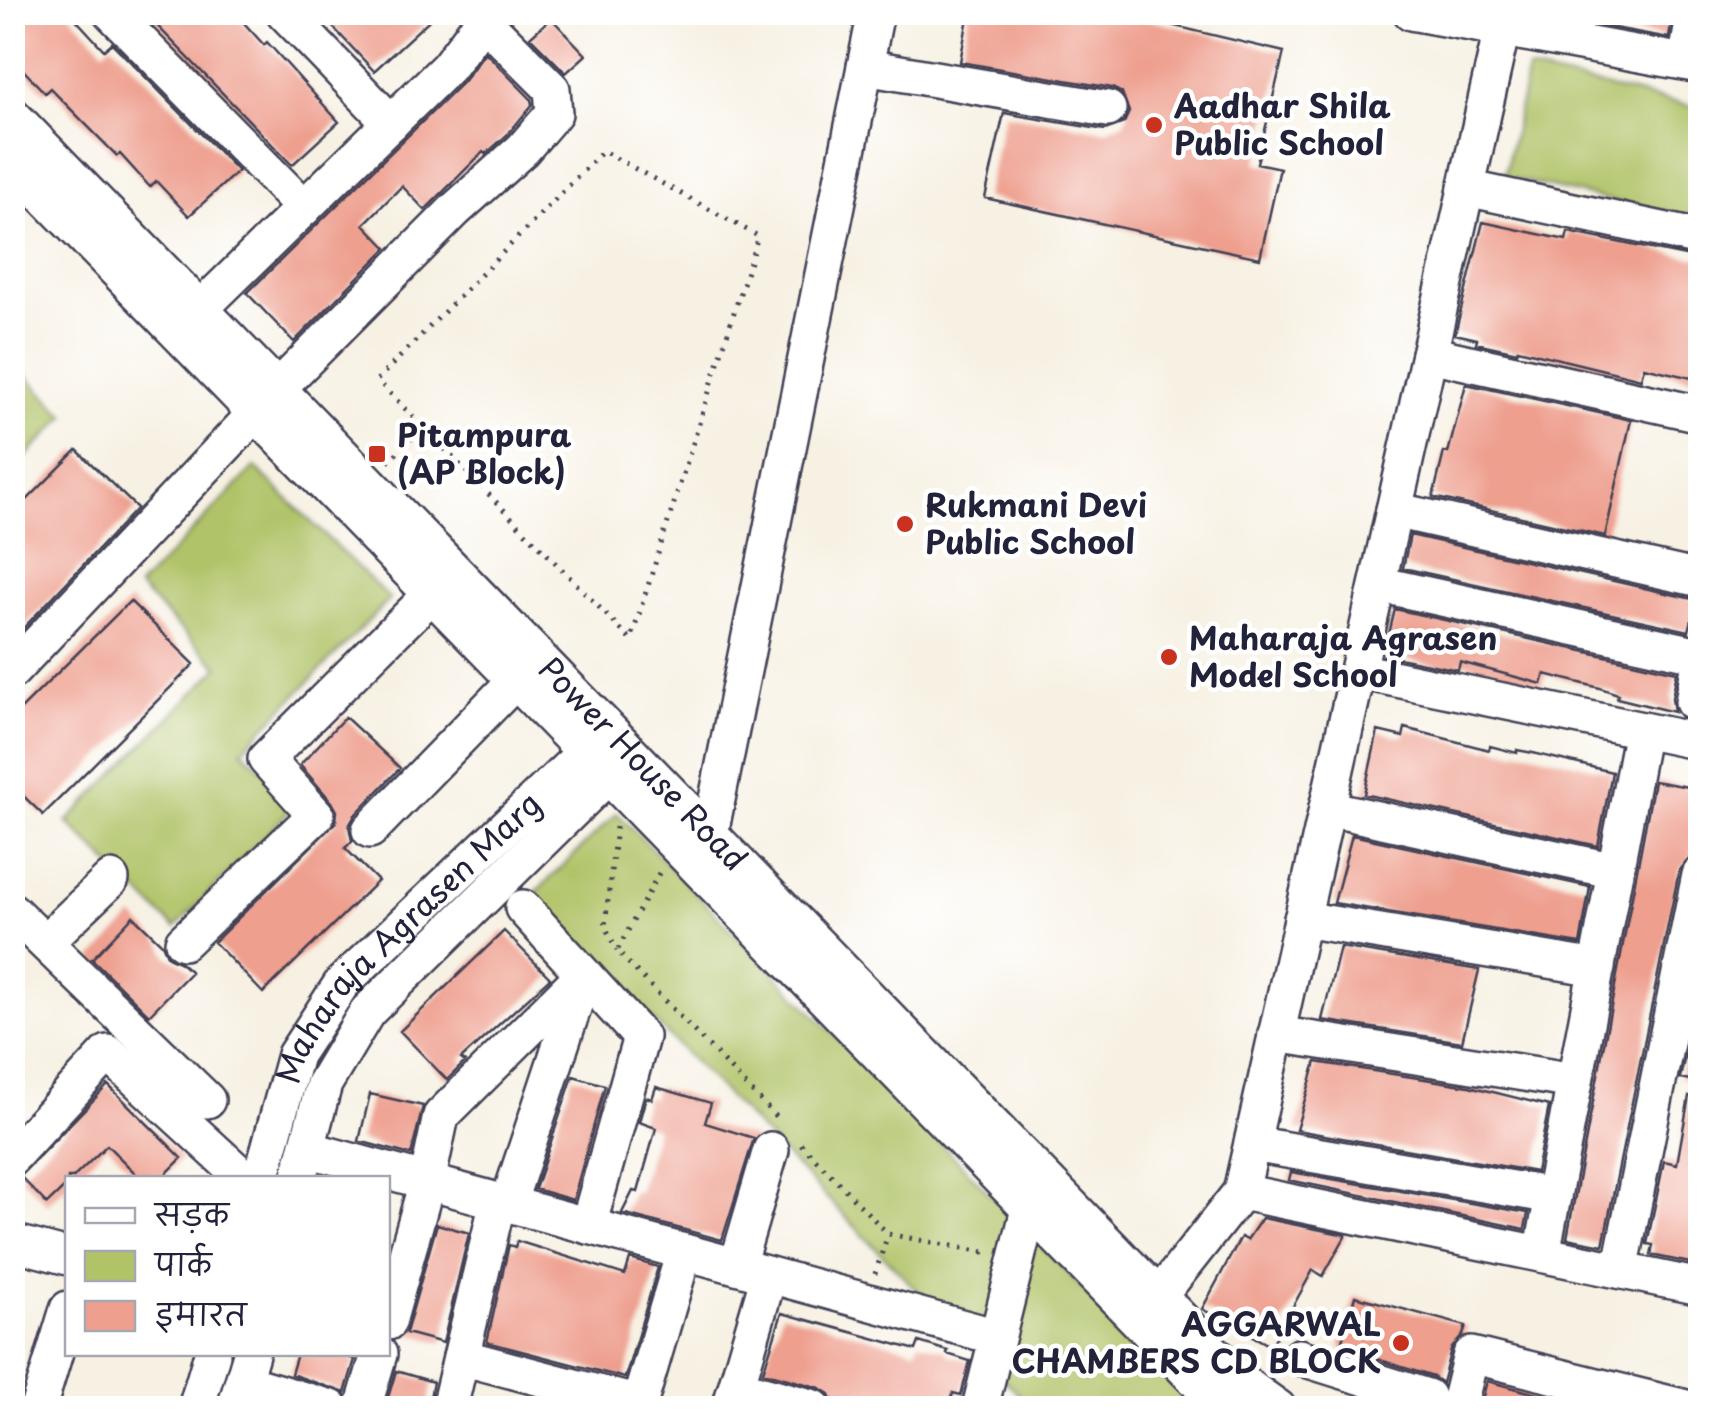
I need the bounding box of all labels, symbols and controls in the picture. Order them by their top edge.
place label: Aadhar Shila Public School [1173,81,1391,166]
marker: Aadhar Shila Public School [1143,114,1165,136]
place label: Pitampura (AP Block) [397,410,572,495]
marker: Pitampura (AP Block) [366,443,388,465]
place label: Rukmani Devi Public School [925,480,1147,565]
marker: Rukmani Devi Public School [894,513,916,535]
place label: Maharaja Agrasen Model School [1189,613,1497,698]
street label: Power House Road [528,645,759,881]
marker: Maharaja Agrasen Model School [1158,646,1180,668]
street label: Maharaja Agrasen Marg [262,780,551,1088]
legend [65,1176,390,1356]
text: सड़क [153,1191,231,1236]
text: पार्क [153,1241,213,1286]
text: इमारत [155,1291,248,1336]
place label: AGGARWAL CHAMBERS CD BLOCK [1012,1299,1381,1384]
marker: AGGARWAL CHAMBERS CD BLOCK [1390,1332,1412,1354]

